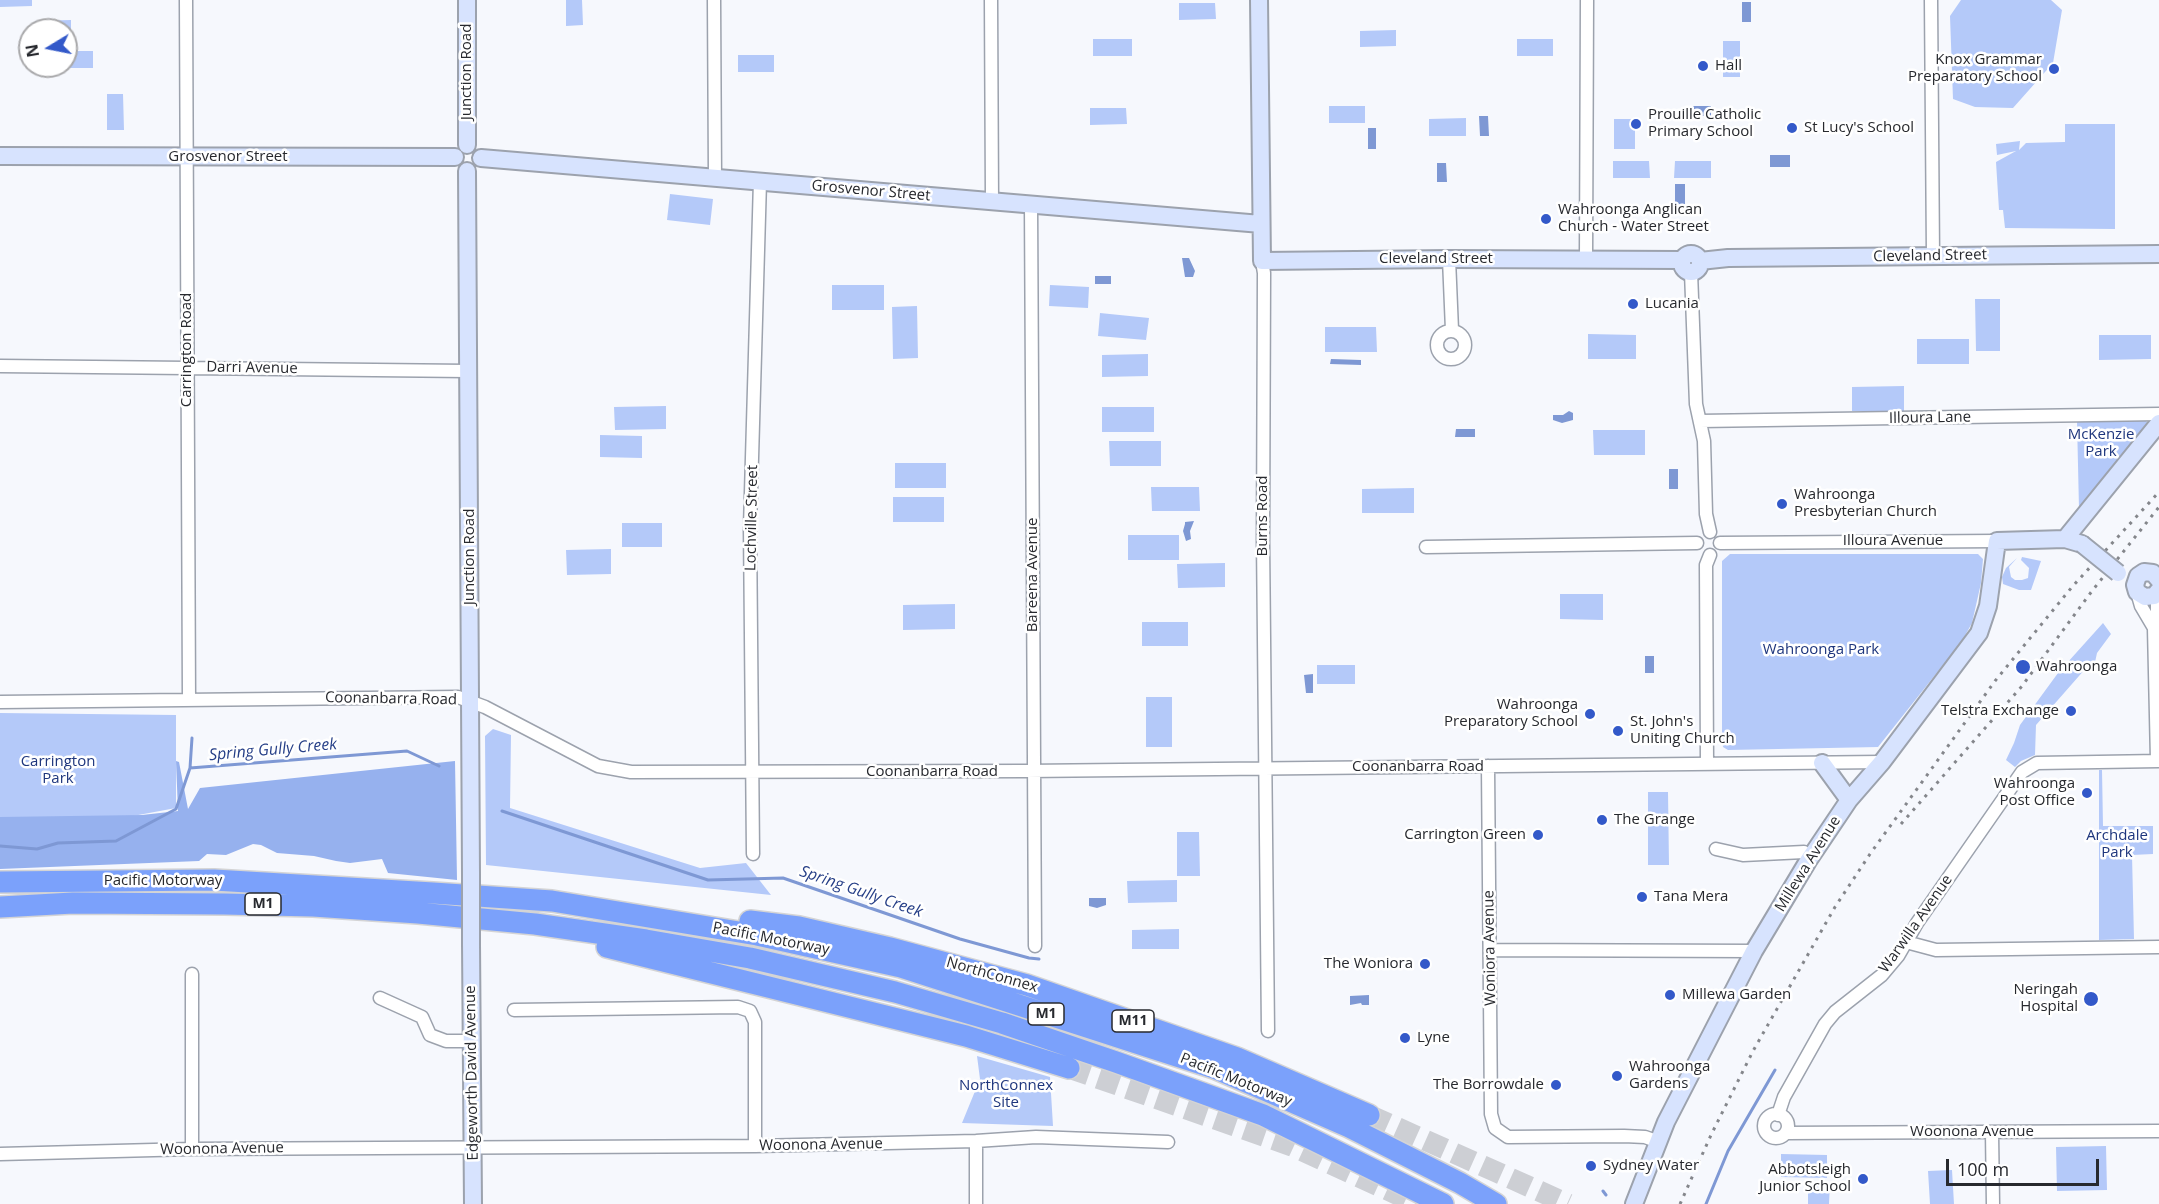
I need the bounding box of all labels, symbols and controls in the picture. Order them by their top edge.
north arrow [18,18,78,78]
street label: Junction Road [458,24,476,120]
text: N [20,42,44,59]
place label: Knox Grammar Preparatory School [1908,51,2042,86]
place label: Hall [1715,57,1742,75]
marker: Hall [1696,59,1710,73]
marker: Knox Grammar Preparatory School [2047,62,2061,76]
place label: Prouille Catholic Primary School [1648,106,1761,141]
marker: Prouille Catholic Primary School [1629,117,1643,131]
place label: St Lucy's School [1804,119,1914,137]
marker: St Lucy's School [1785,121,1799,135]
street label: Grosvenor Street [168,148,288,166]
street label: Grosvenor Street [811,177,931,205]
place label: Wahroonga Anglican Church - Water Street [1558,201,1709,236]
marker: Wahroonga Anglican Church - Water Street [1539,212,1553,226]
street label: Cleveland Street [1873,246,1987,266]
street label: Cleveland Street [1379,250,1493,268]
street label: Carrington Road [178,293,196,407]
place label: Lucania [1645,295,1699,313]
marker: Lucania [1626,297,1640,311]
street label: Darri Avenue [206,358,298,378]
street label: Illoura Lane [1889,408,1971,428]
park label: McKenzie Park [2068,426,2134,461]
street label: Lochville Street [742,465,762,571]
street label: Burns Road [1254,475,1272,557]
place label: Wahroonga Presbyterian Church [1794,486,1937,521]
marker: Wahroonga Presbyterian Church [1775,497,1789,511]
street label: Junction Road [461,509,479,605]
street label: Bareena Avenue [1024,518,1042,632]
street label: Illoura Avenue [1843,532,1943,550]
park label: Wahroonga Park [1763,641,1879,659]
marker: Wahroonga [2014,658,2032,676]
place label: Wahroonga [2036,658,2117,676]
street label: Coonanbarra Road [325,689,457,709]
place label: Wahroonga Preparatory School [1444,696,1578,731]
place label: Telstra Exchange [1941,702,2059,720]
marker: Telstra Exchange [2064,704,2078,718]
marker: Wahroonga Preparatory School [1583,707,1597,721]
place label: St. John's Uniting Church [1630,713,1735,748]
marker: St. John's Uniting Church [1611,724,1625,738]
water label: Spring Gully Creek [208,735,338,765]
park label: Carrington Park [21,753,95,788]
street label: Coonanbarra Road [1352,758,1484,776]
street label: Coonanbarra Road [866,763,998,781]
place label: Wahroonga Post Office [1994,775,2075,810]
marker: Wahroonga Post Office [2080,786,2094,800]
place label: The Grange [1614,811,1695,829]
marker: The Grange [1595,813,1609,827]
street label: Millewa Avenue [1771,813,1845,915]
place label: Carrington Green [1404,826,1526,844]
park label: Archdale Park [2086,827,2148,862]
marker: Carrington Green [1531,828,1545,842]
water label: Spring Gully Creek [797,862,925,922]
street label: Warwilla Avenue [1875,871,1957,977]
street label: Pacific Motorway [104,872,222,890]
place label: Tana Mera [1654,888,1728,906]
street label: Woniora Avenue [1480,890,1500,1006]
marker: Tana Mera [1635,890,1649,904]
road number: M1 [245,893,281,915]
street label: Pacific Motorway [711,919,831,959]
street label: NorthConnex [944,953,1040,997]
place label: The Woniora [1324,955,1413,973]
marker: The Woniora [1418,957,1432,971]
place label: Neringah Hospital [2013,981,2078,1016]
street label: Edgeworth David Avenue [461,985,483,1161]
place label: Millewa Garden [1682,986,1791,1004]
marker: Millewa Garden [1663,988,1677,1002]
marker: Neringah Hospital [2082,990,2100,1008]
road number: M1 [1028,1003,1064,1025]
road number: M11 [1112,1010,1154,1032]
place label: Lyne [1417,1029,1450,1047]
marker: Lyne [1398,1031,1412,1045]
street label: Pacific Motorway [1178,1049,1294,1111]
place label: Wahroonga Gardens [1629,1058,1710,1093]
marker: Wahroonga Gardens [1610,1069,1624,1083]
place label: The Borrowdale [1433,1076,1544,1094]
park label: NorthConnex Site [959,1077,1053,1112]
marker: The Borrowdale [1549,1078,1563,1092]
street label: Woonona Avenue [1910,1123,2034,1141]
street label: Woonona Avenue [759,1135,883,1155]
street label: Woonona Avenue [160,1139,284,1159]
scale bar [1949,1147,2102,1185]
place label: Sydney Water [1603,1157,1699,1175]
text: 100 m [1957,1157,2009,1181]
marker: Sydney Water [1584,1159,1598,1173]
place label: Abbotsleigh Junior School [1759,1161,1851,1196]
marker: Abbotsleigh Junior School [1856,1172,1870,1186]

